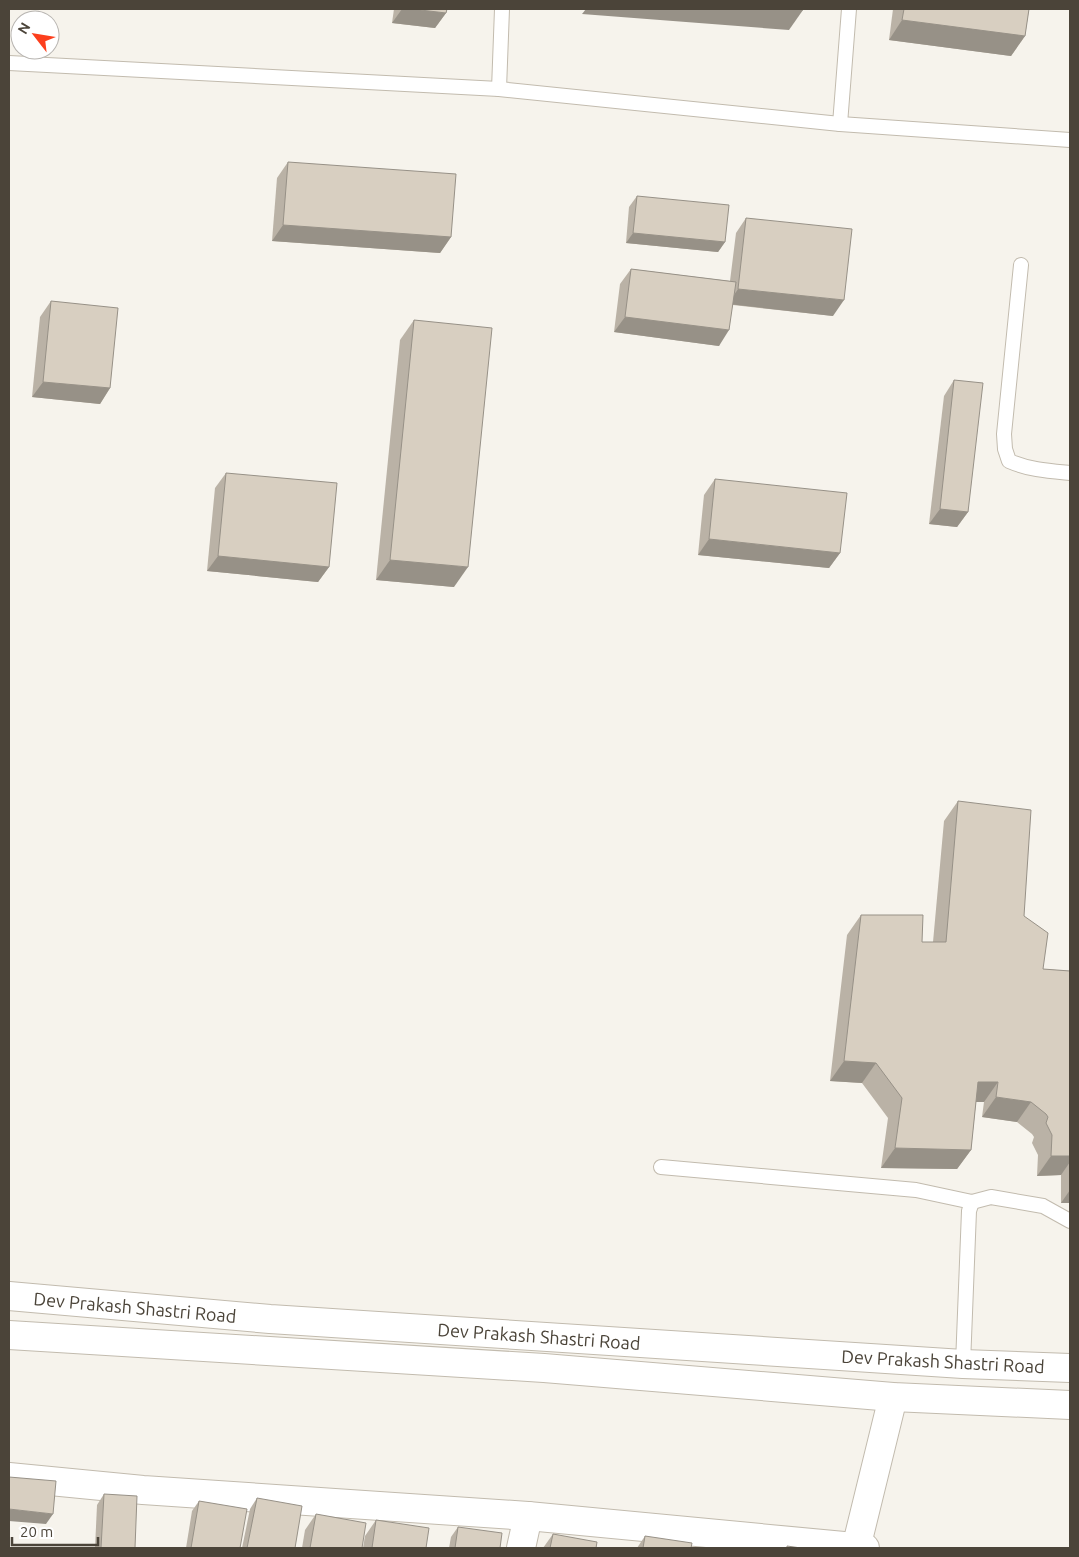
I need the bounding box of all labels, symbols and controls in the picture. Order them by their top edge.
north arrow [10,10,60,60]
text: N [14,20,33,37]
street label: Dev Prakash Shastri Road [33,1288,237,1326]
street label: Dev Prakash Shastri Road [437,1319,641,1353]
street label: Dev Prakash Shastri Road [841,1346,1045,1376]
scale bar [12,1514,99,1546]
text: 20 m [20,1523,53,1540]

